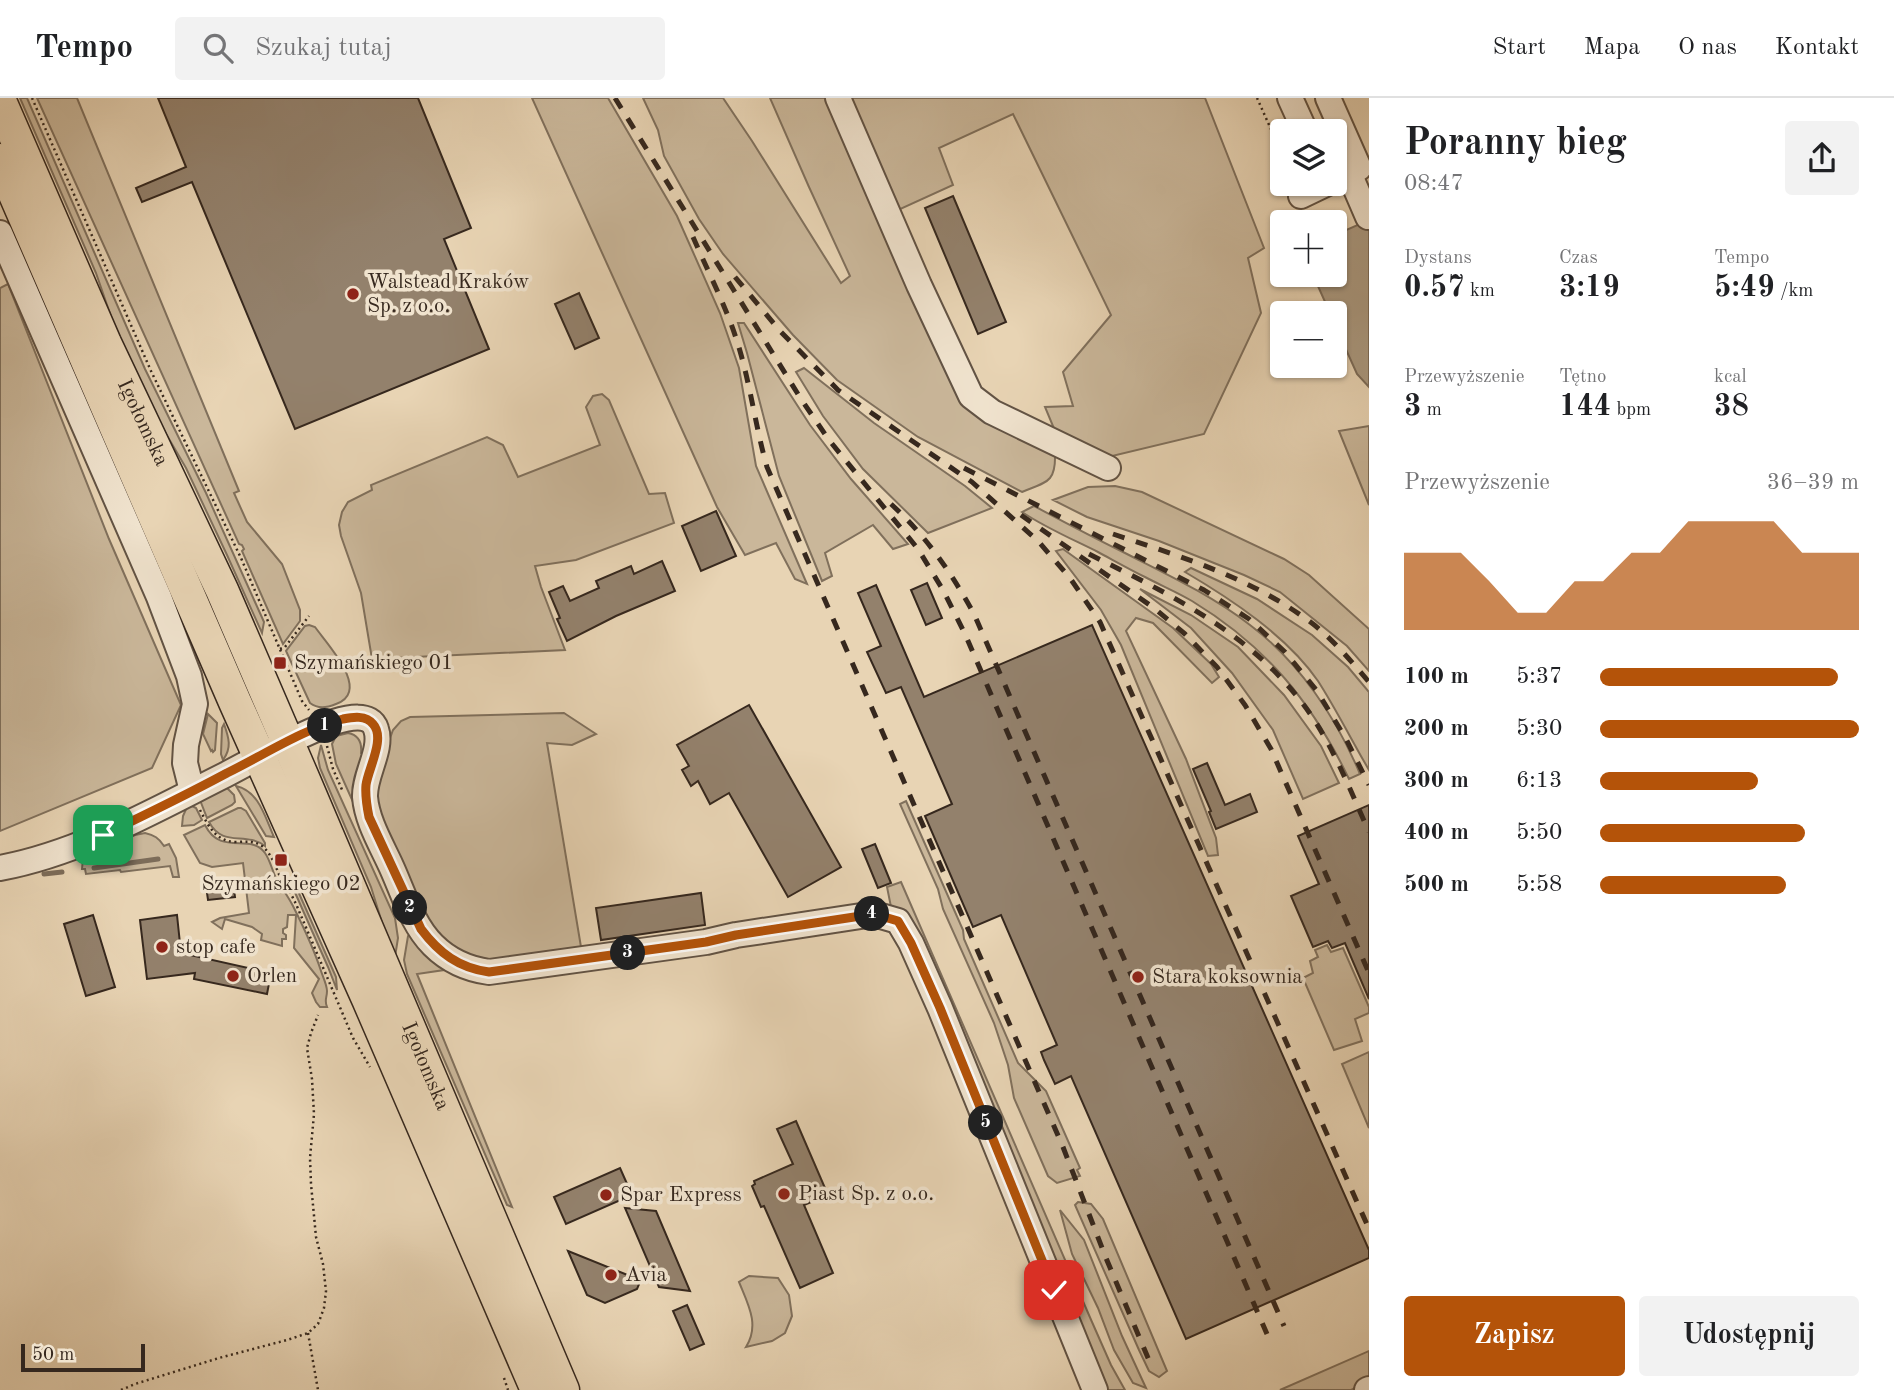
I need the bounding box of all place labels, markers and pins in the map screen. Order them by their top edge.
place label: Walstead Kraków Sp. z o.o. [367,272,529,317]
marker: Walstead Kraków Sp. z o.o. [345,286,361,302]
place label: Szymańskiego 01 [294,653,453,674]
marker: Szymańskiego 01 [272,655,288,671]
pin: 1 [308,708,342,744]
pin [73,805,133,865]
marker: Szymańskiego 02 [273,852,289,868]
place label: Szymańskiego 02 [201,874,361,895]
pin: 2 [392,890,428,926]
pin: 4 [854,896,890,932]
pin: 3 [610,936,646,970]
place label: stop cafe [176,937,256,958]
marker: stop cafe [154,939,170,955]
place label: Orlen [247,966,297,987]
place label: Stara koksownia [1152,967,1303,988]
marker: Orlen [225,968,241,984]
marker: Stara koksownia [1130,969,1146,985]
pin: 5 [968,1105,1004,1140]
place label: Piast Sp. z o.o. [798,1184,934,1205]
place label: Spar Express [620,1185,742,1206]
marker: Piast Sp. z o.o. [776,1186,792,1202]
marker: Spar Express [598,1187,614,1203]
pin [1024,1260,1084,1320]
place label: Avia [625,1265,667,1286]
marker: Avia [603,1267,619,1283]

